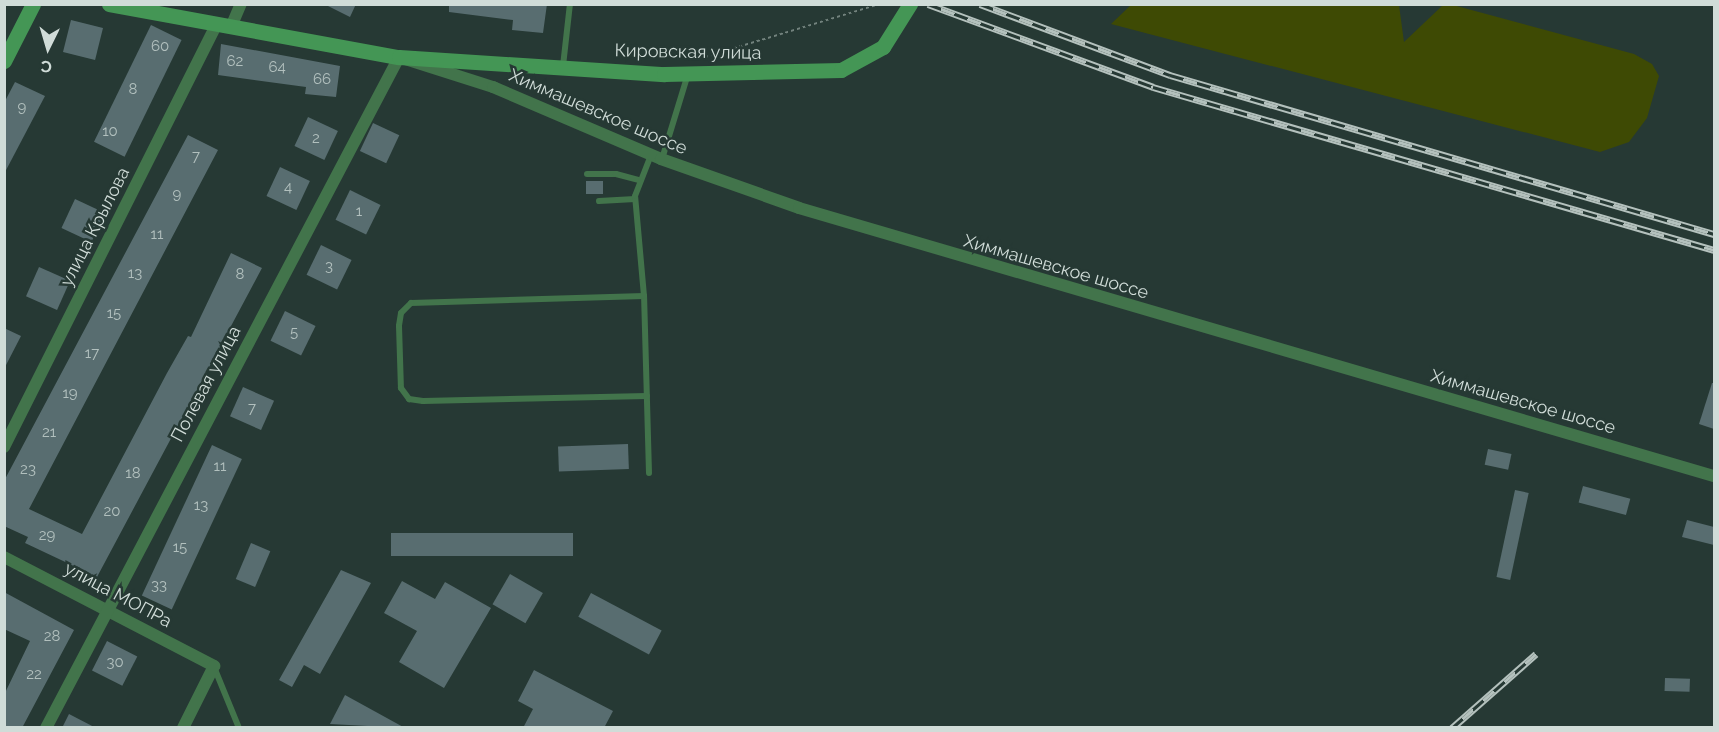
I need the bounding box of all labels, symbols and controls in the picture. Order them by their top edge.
north arrow [18,18,78,78]
house number: 60 [151,38,169,56]
street label: Кировская улица [614,40,762,64]
house number: 62 [227,53,243,71]
text: С [40,56,53,76]
house number: 64 [268,59,286,77]
street label: Химмашевское шоссе [506,65,690,159]
house number: 66 [313,71,331,89]
house number: 8 [129,81,137,99]
house number: 9 [18,99,26,117]
house number: 10 [102,123,118,141]
house number: 2 [312,130,320,148]
house number: 7 [192,148,200,166]
street label: улица Крылова [56,164,134,290]
house number: 4 [284,179,292,197]
house number: 9 [173,186,181,204]
house number: 1 [356,203,362,221]
house number: 11 [151,226,163,244]
street label: Химмашевское шоссе [961,230,1151,304]
house number: 3 [325,258,333,276]
house number: 13 [128,265,142,283]
house number: 8 [236,266,244,284]
house number: 15 [107,305,121,323]
street label: Полевая улица [166,322,246,446]
house number: 5 [290,324,298,342]
house number: 17 [85,345,99,363]
street label: Химмашевское шоссе [1428,365,1618,439]
house number: 19 [62,385,78,403]
house number: 7 [248,400,256,418]
house number: 21 [42,424,56,442]
house number: 11 [214,458,226,476]
house number: 23 [20,461,36,479]
house number: 18 [125,465,141,483]
house number: 13 [194,497,208,515]
house number: 20 [104,503,120,521]
house number: 29 [39,527,55,545]
house number: 15 [173,539,187,557]
street label: улица МОПРа [61,558,175,632]
house number: 33 [151,577,167,595]
house number: 28 [44,628,60,646]
house number: 30 [106,654,124,672]
house number: 22 [26,666,42,684]

